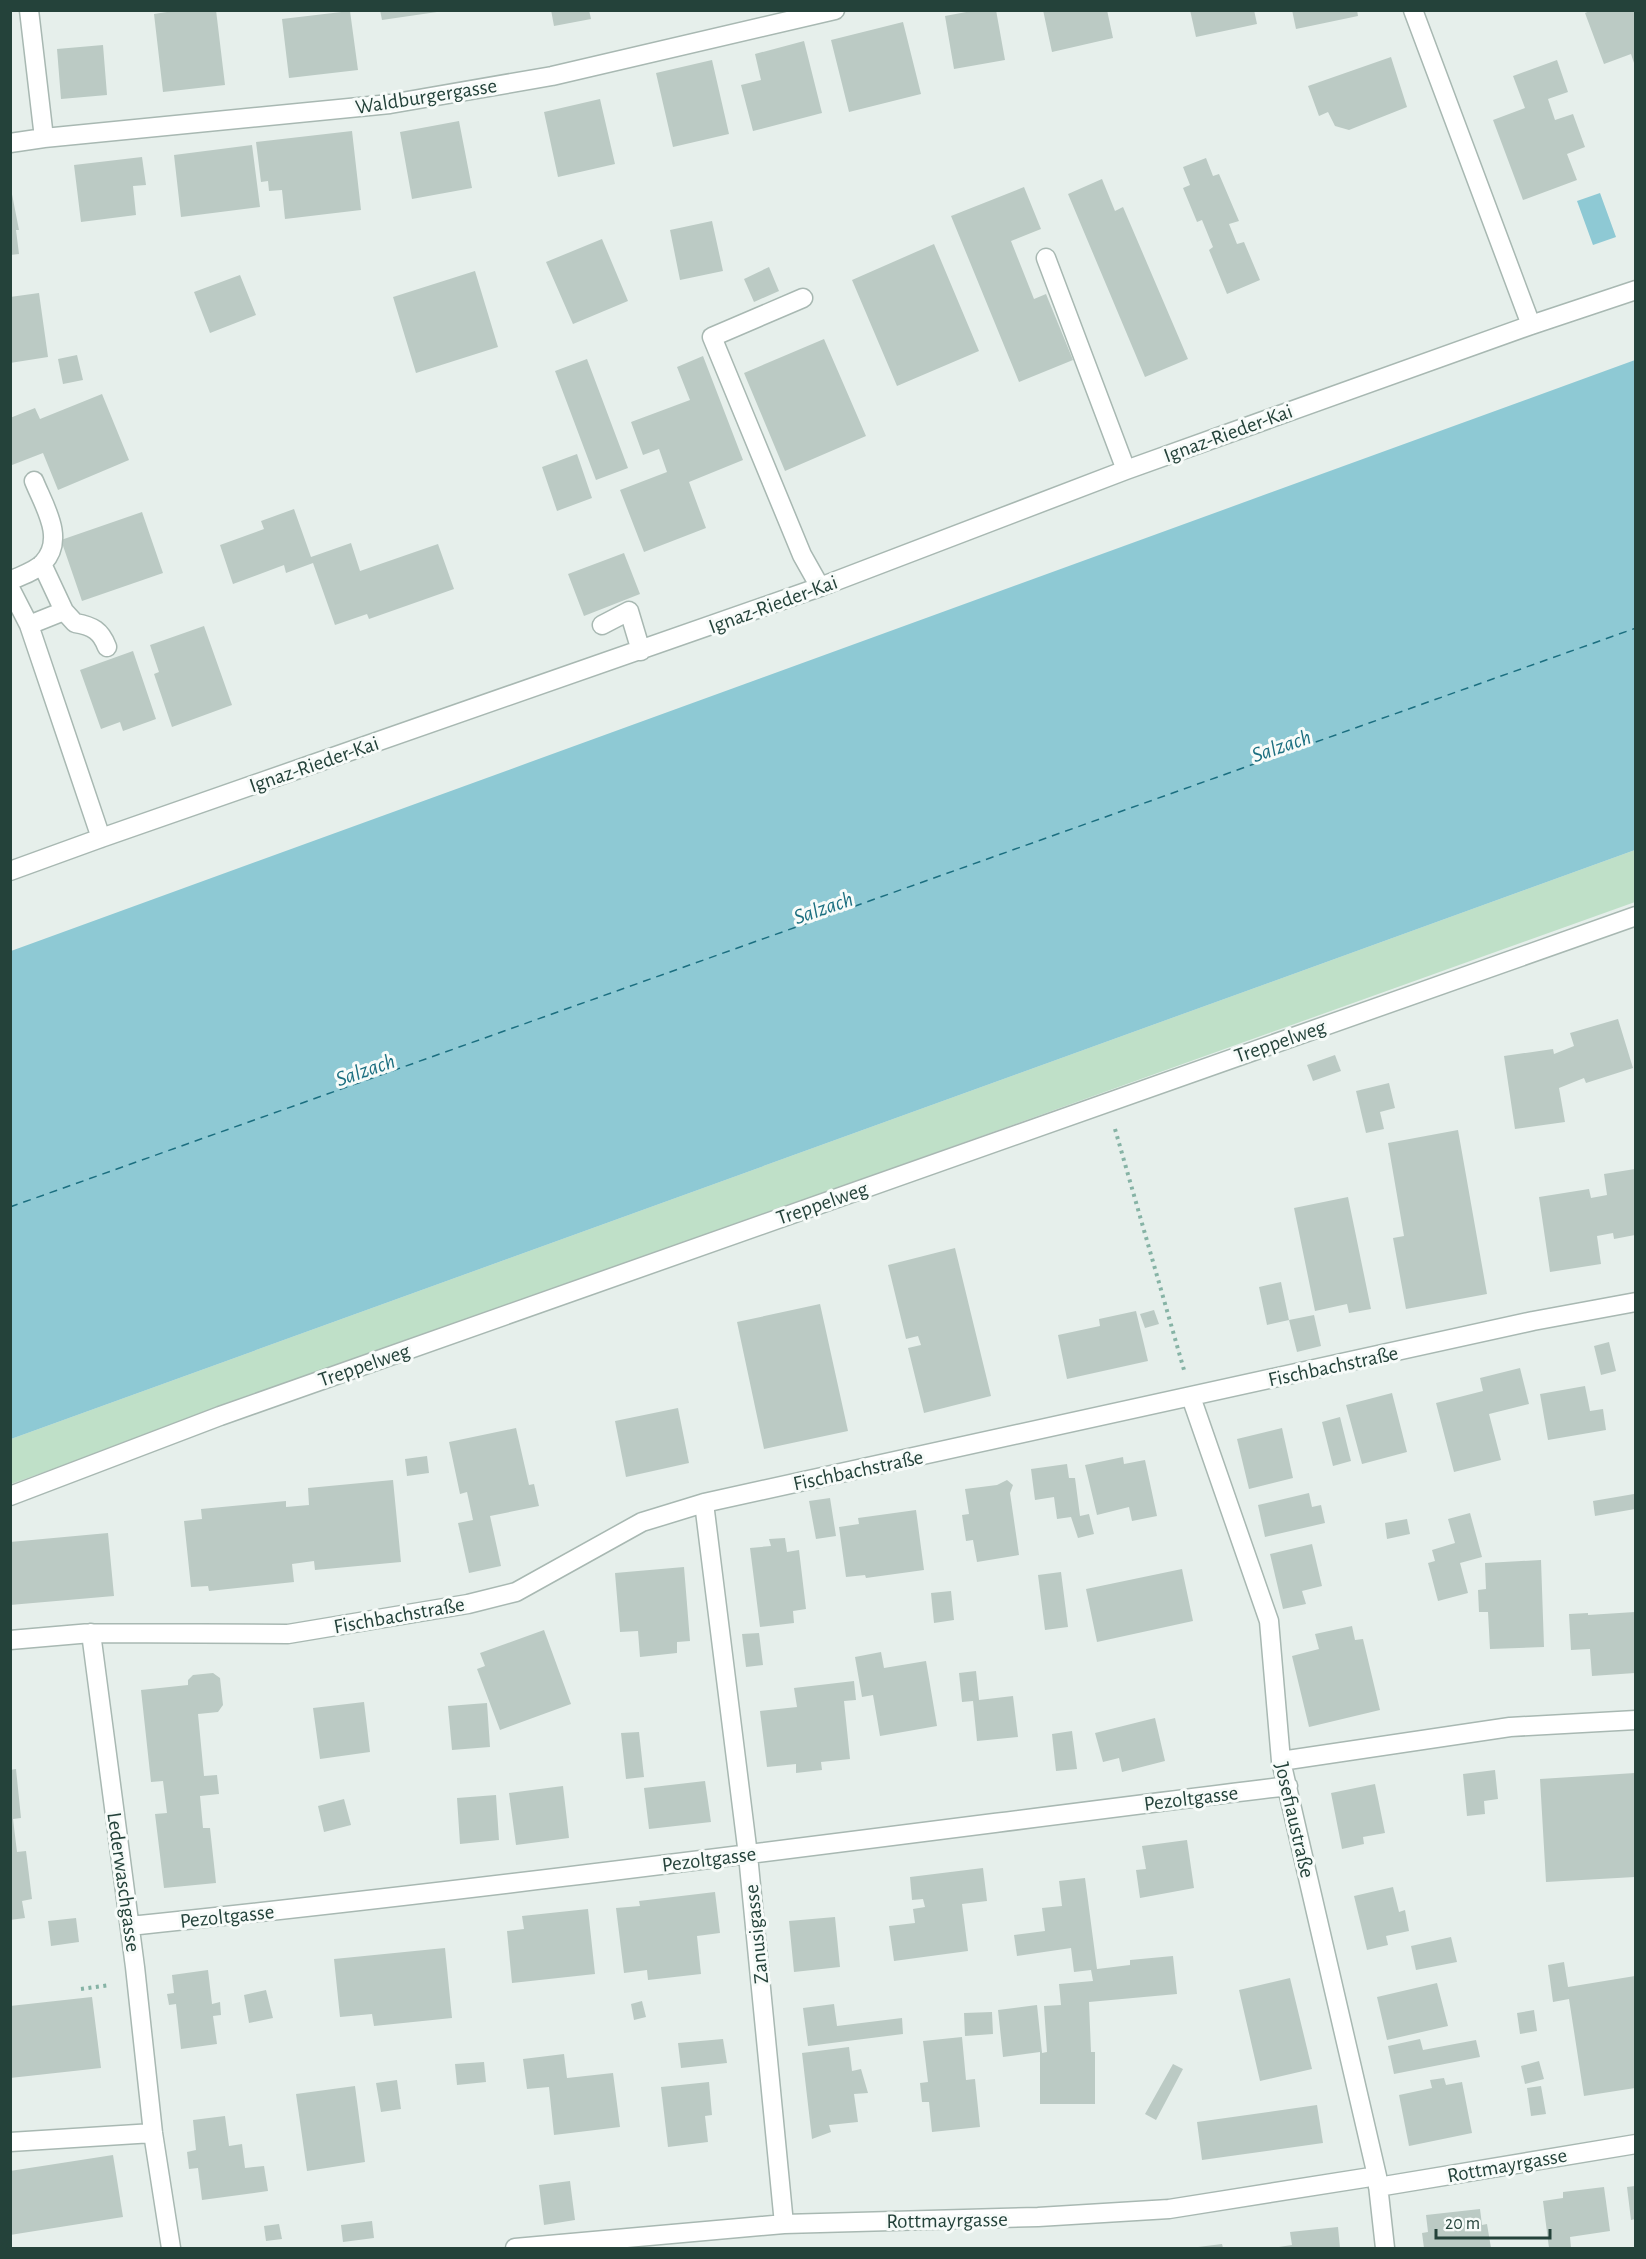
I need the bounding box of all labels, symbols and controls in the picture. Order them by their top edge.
street label: Waldburgergasse [354,75,498,118]
street label: Ignaz-Rieder-Kai [1161,400,1295,466]
street label: Ignaz-Rieder-Kai [706,571,840,637]
water label: Salzach [1249,726,1314,766]
street label: Ignaz-Rieder-Kai [247,733,382,796]
water label: Salzach [791,888,856,928]
street label: Treppelweg [1232,1016,1329,1067]
water label: Salzach [333,1050,398,1090]
street label: Treppelweg [774,1178,871,1229]
street label: Treppelweg [316,1340,413,1391]
street label: Fischbachstraße [1266,1342,1400,1391]
street label: Fischbachstraße [791,1446,925,1495]
street label: Fischbachstraße [332,1594,466,1637]
street label: Josefiaustraße [1271,1760,1318,1880]
street label: Pezoltgasse [1143,1782,1239,1815]
street label: Lederwaschgasse [103,1811,144,1953]
street label: Pezoltgasse [661,1843,757,1876]
street label: Zanusigasse [741,1883,772,1985]
street label: Pezoltgasse [179,1901,275,1932]
street label: Rottmayrgasse [1445,2145,1569,2186]
scale bar [1436,2202,1550,2240]
street label: Rottmayrgasse [886,2209,1008,2232]
text: 20 m [1445,2215,1480,2233]

